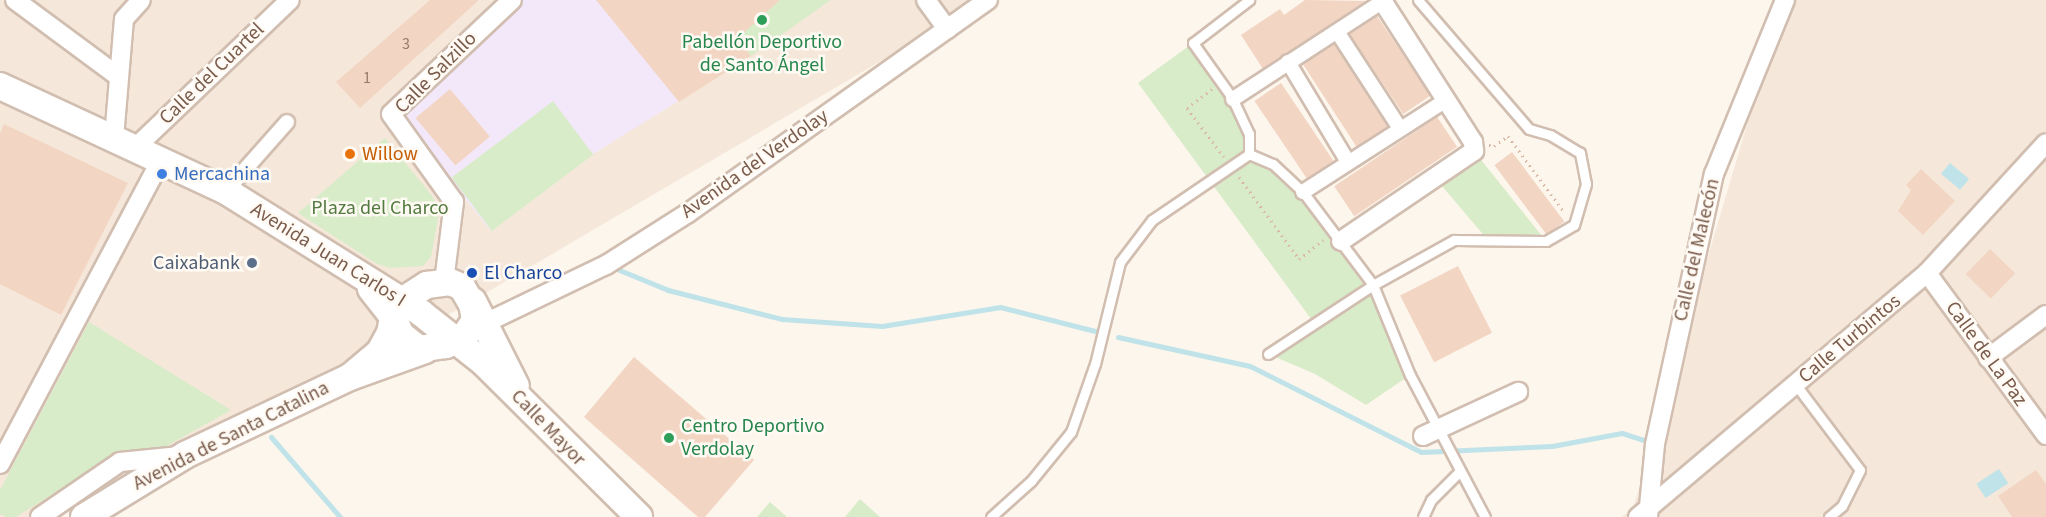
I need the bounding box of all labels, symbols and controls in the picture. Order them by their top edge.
marker: Pabellón Deportivo de Santo Ángel [755,13,769,27]
street label: Calle del Cuartel [155,18,269,130]
street label: Calle Salzillo [390,27,482,119]
place label: Pabellón Deportivo de Santo Ángel [682,30,842,77]
house number: 3 [402,34,410,54]
house number: 1 [363,68,371,88]
street label: Avenida del Verdolay [677,104,833,224]
place label: Willow [362,142,418,166]
marker: Willow [343,147,357,161]
place label: Mercachina [174,162,270,186]
marker: Mercachina [155,167,169,181]
street label: Calle del Malecón [1669,176,1725,324]
park label: Plaza del Charco [311,196,449,220]
street label: Avenida Juan Carlos I [246,198,410,312]
place label: Caixabank [153,251,240,275]
marker: Caixabank [245,256,259,270]
place label: El Charco [484,261,562,285]
marker: El Charco [465,266,479,280]
street label: Calle Turbintos [1794,289,1906,389]
street label: Calle de La Paz [1940,297,2032,411]
street label: Avenida de Santa Catalina [129,376,333,496]
street label: Calle Mayor [506,385,590,471]
place label: Centro Deportivo Verdolay [681,414,825,461]
marker: Centro Deportivo Verdolay [662,431,676,445]

